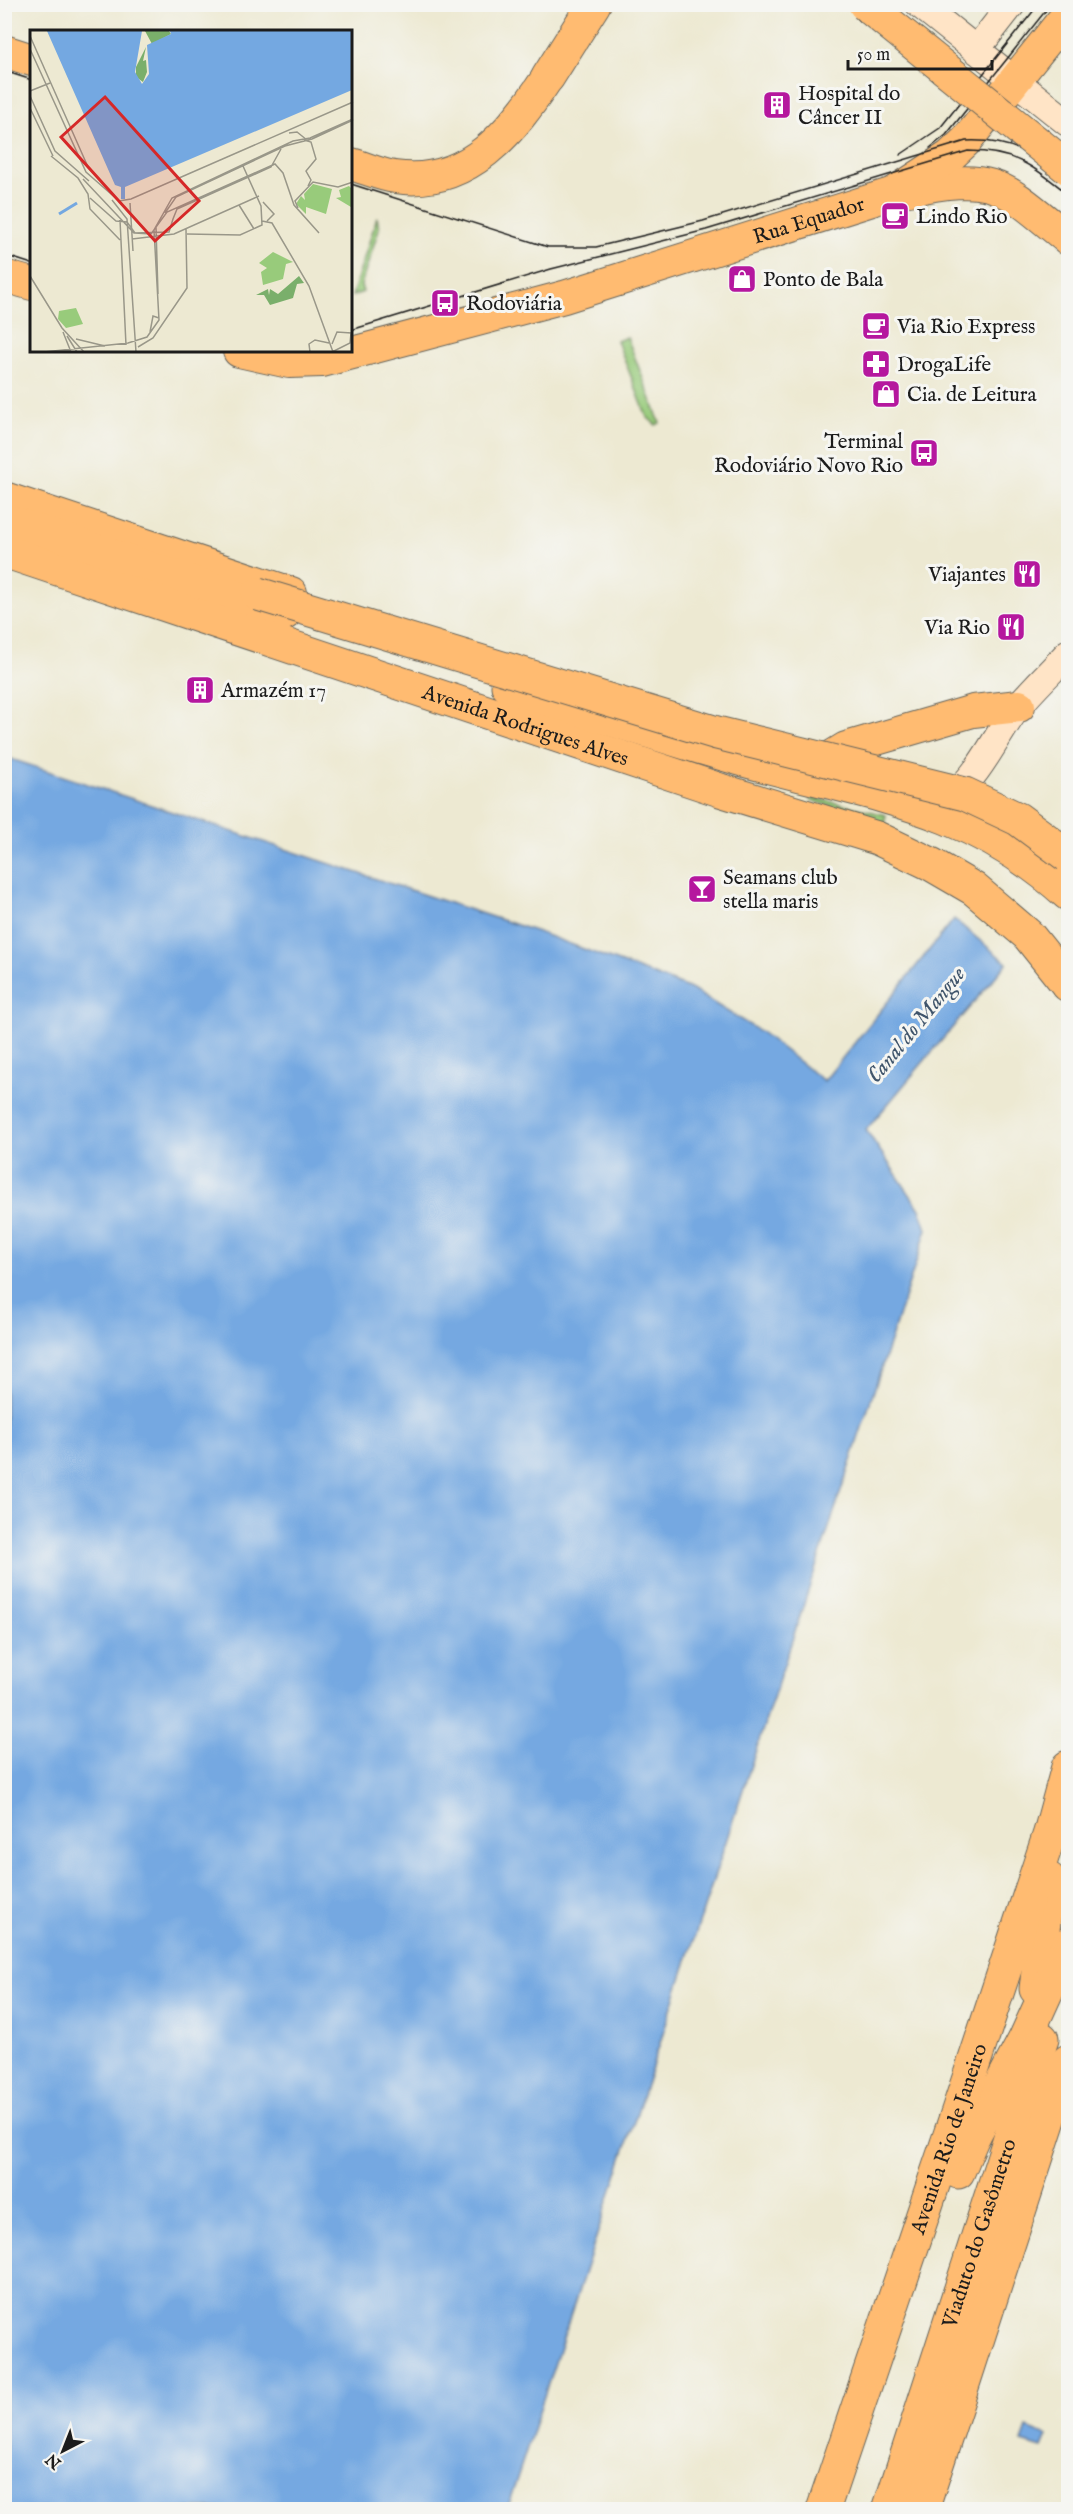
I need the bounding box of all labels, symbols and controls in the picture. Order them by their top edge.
inset map [30,30,352,352]
scale bar [848,33,992,71]
text: 50 m [857,44,890,67]
place label: Hospital do Câncer II [798,81,900,132]
building icon: Hospital do Câncer II [761,89,793,121]
street label: Rua Equador [750,191,868,252]
cafe icon: Lindo Rio [879,200,911,232]
place label: Lindo Rio [916,204,1008,231]
shop icon: Ponto de Bala [726,263,758,295]
place label: Ponto de Bala [763,267,884,294]
bus stop icon: Rodoviária [429,287,461,319]
place label: Rodoviária [466,291,563,318]
cafe icon: Via Rio Express [860,310,892,342]
place label: Via Rio Express [896,314,1036,341]
pharmacy icon: DrogaLife [860,348,892,380]
place label: DrogaLife [897,352,991,379]
shop icon: Cia. de Leitura [870,378,902,410]
place label: Cia. de Leitura [907,382,1038,409]
place label: Terminal Rodoviário Novo Rio [714,429,903,480]
bus stop icon: Terminal Rodoviário Novo Rio [908,437,940,469]
restaurant icon: Viajantes [1011,558,1043,590]
place label: Viajantes [927,562,1006,589]
restaurant icon: Via Rio [995,611,1027,643]
place label: Via Rio [923,615,990,642]
building icon: Armazém 17 [184,674,216,706]
place label: Armazém 17 [220,678,326,705]
street label: Avenida Rodrigues Alves [418,679,632,774]
place label: Seamans club stella maris [723,865,838,916]
bar icon: Seamans club stella maris [686,873,718,905]
water label: Canal do Mangue [861,961,972,1089]
street label: Avenida Rio de Janeiro [905,2040,994,2239]
street label: Viaduto do Gasômetro [937,2136,1024,2333]
north arrow [33,2421,93,2481]
text: N [42,2448,67,2473]

